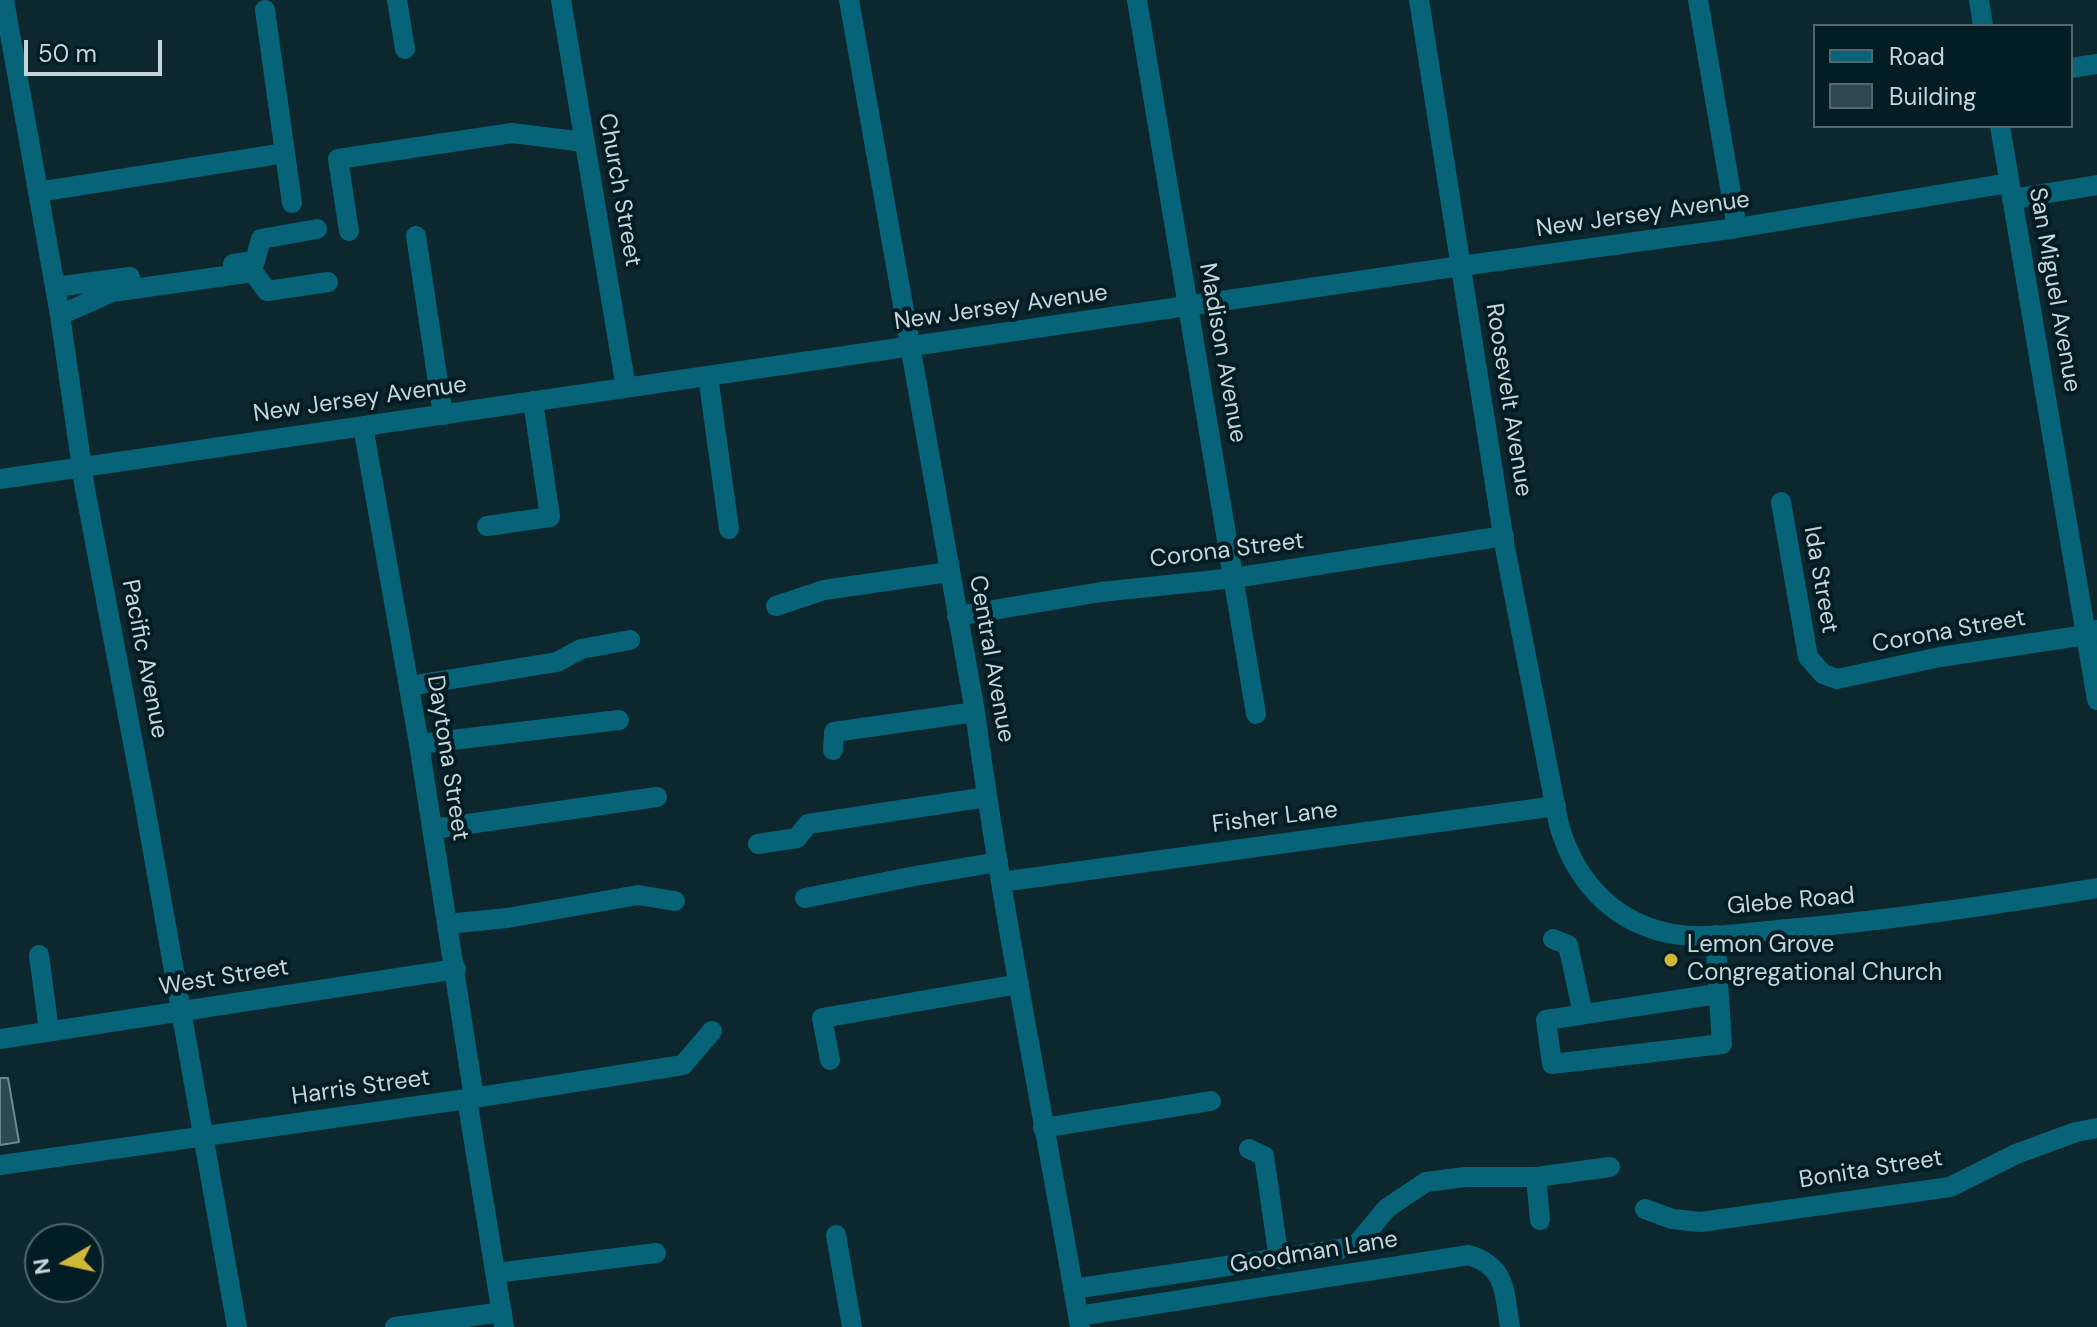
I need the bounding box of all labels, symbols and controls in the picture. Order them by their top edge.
scale bar [28,24,166,74]
legend [1813,24,2073,128]
text: 50 m [38,38,97,69]
text: Road [1889,41,1945,72]
text: Building [1889,81,1976,112]
street label: Church Street [591,111,647,269]
street label: New Jersey Avenue [1534,186,1752,244]
street label: San Miguel Avenue [2022,186,2086,394]
street label: Madison Avenue [1192,261,1252,445]
street label: New Jersey Avenue [892,279,1110,337]
street label: Roosevelt Avenue [1478,301,1538,499]
street label: New Jersey Avenue [251,371,469,429]
street label: Ida Street [1796,524,1844,636]
street label: Corona Street [1148,527,1306,575]
street label: Central Avenue [962,573,1020,745]
street label: Pacific Avenue [114,577,174,741]
street label: Corona Street [1870,604,2028,660]
street label: Daytona Street [420,673,474,843]
street label: Fisher Lane [1210,796,1340,840]
street label: Glebe Road [1726,882,1856,922]
place label: Lemon Grove Congregational Church [1687,932,1942,988]
marker: Lemon Grove Congregational Church [1662,951,1680,969]
street label: West Street [157,954,291,1002]
street label: Harris Street [290,1064,432,1112]
street label: Bonita Street [1797,1144,1945,1196]
north arrow [24,1223,104,1303]
street label: Goodman Lane [1228,1226,1400,1280]
text: N [26,1256,57,1277]

